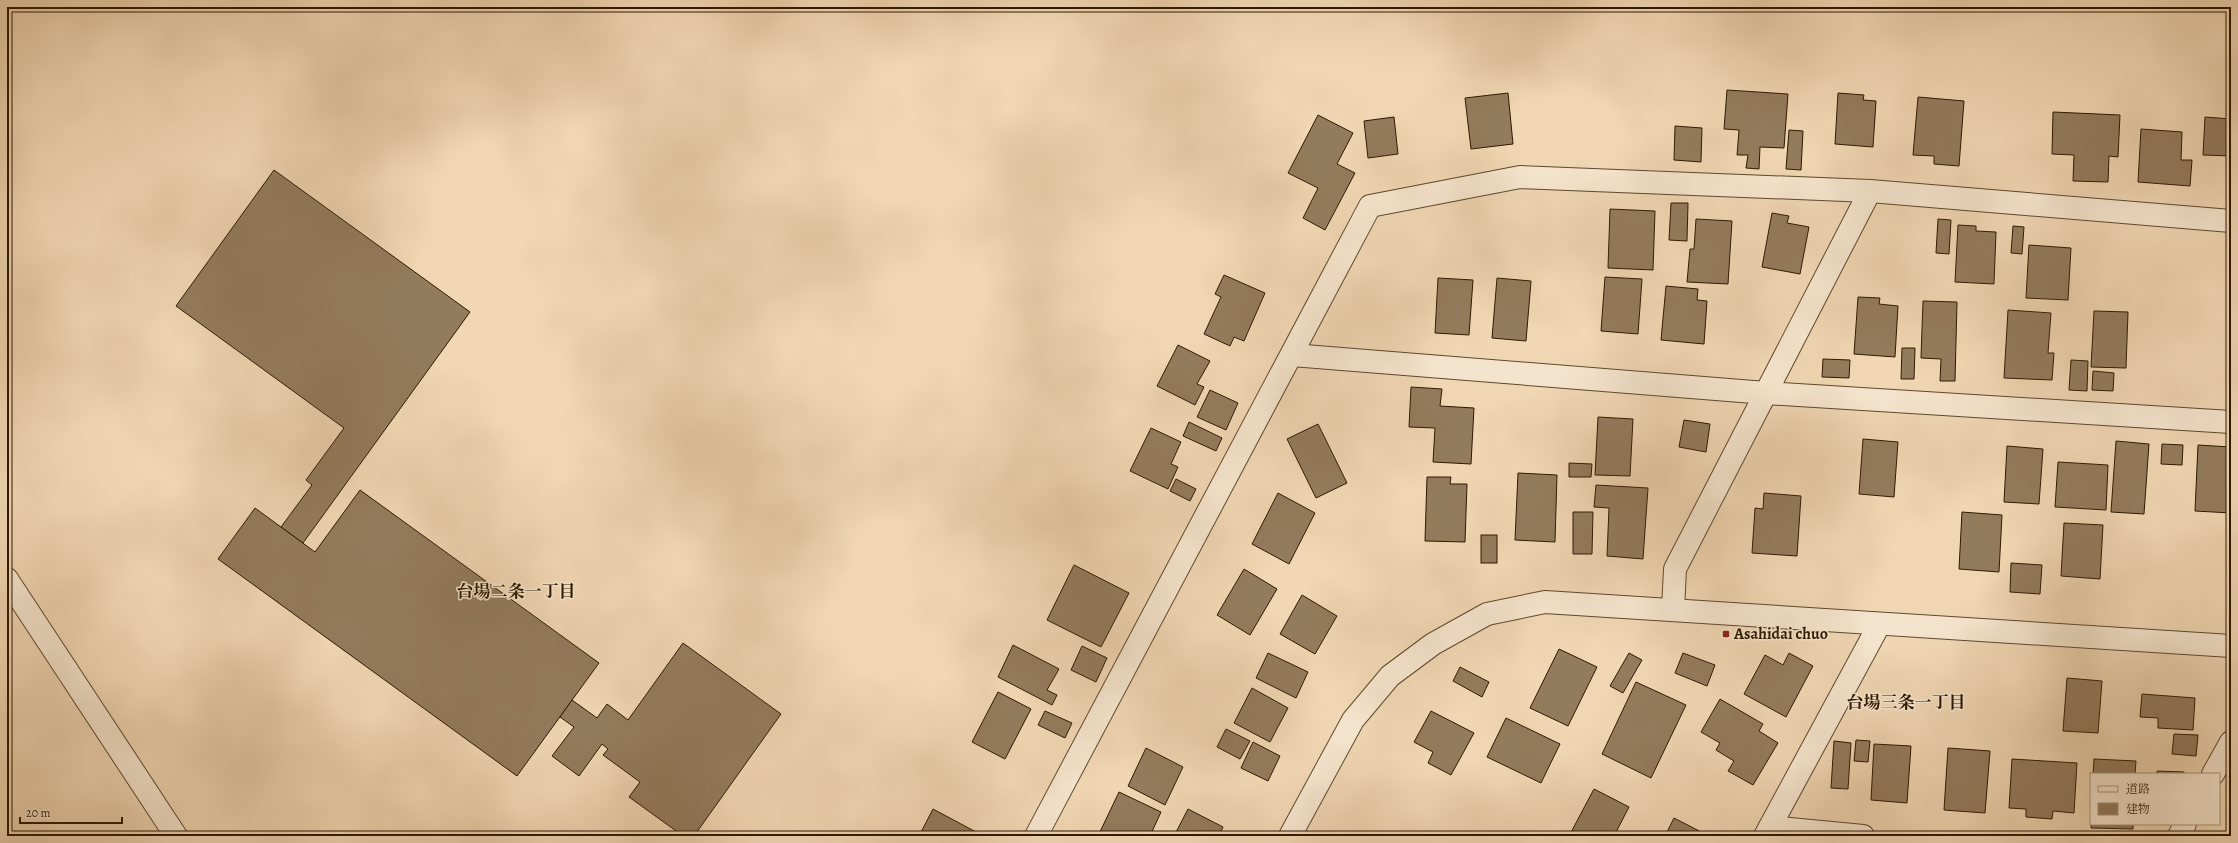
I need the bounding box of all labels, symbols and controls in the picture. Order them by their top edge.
district label: 台場二条一丁目 [457,580,576,603]
place label: Asahidai chuo [1733,623,1828,645]
marker: Asahidai chuo [1721,629,1731,639]
district label: 台場三条一丁目 [1847,691,1966,714]
legend [2090,773,2220,825]
text: 道路 [2126,781,2150,797]
scale bar [20,799,122,825]
text: 建物 [2126,801,2150,817]
text: 20 m [26,805,50,821]

